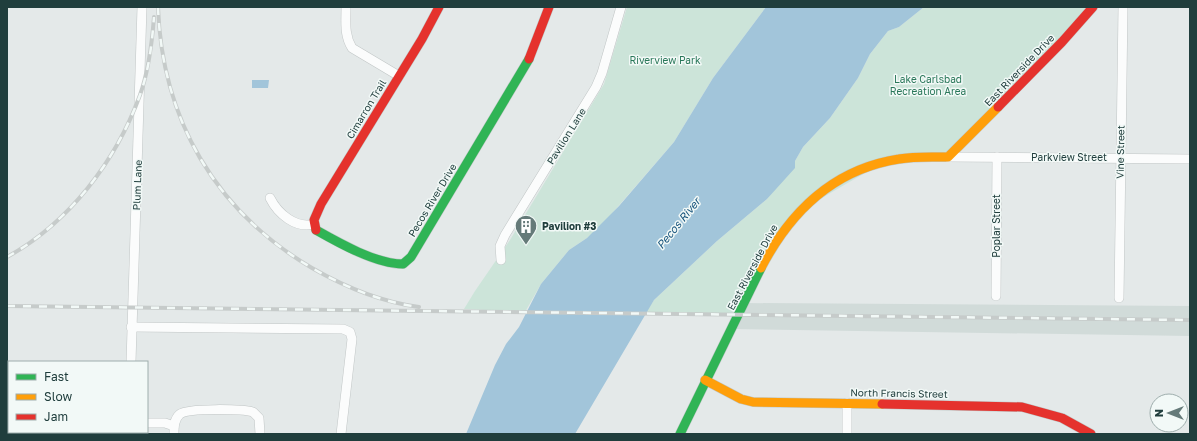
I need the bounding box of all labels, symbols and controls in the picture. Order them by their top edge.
street label: East Riverside Drive [982,31,1057,108]
park label: Riverview Park [629,54,701,66]
park label: Lake Carlsbad Recreation Area [890,73,966,97]
street label: Cimarron Trail [344,77,388,141]
street label: Pavilion Lane [544,105,588,166]
street label: Vine Street [1114,125,1126,179]
street label: Parkview Street [1031,151,1107,163]
street label: Plum Lane [130,159,144,210]
street label: Pecos River Drive [405,161,459,239]
water label: Pecos River [654,194,704,251]
street label: Poplar Street [990,194,1002,258]
building icon: Pavilion #3 [513,213,539,246]
place label: Pavilion #3 [542,220,596,232]
street label: East Riverside Drive [724,222,780,312]
legend [8,361,148,433]
text: Fast [44,369,69,384]
street label: North Francis Street [850,386,948,400]
text: Slow [44,389,72,404]
north arrow [1149,393,1189,433]
text: Jam [44,409,68,424]
text: N [1152,409,1165,417]

